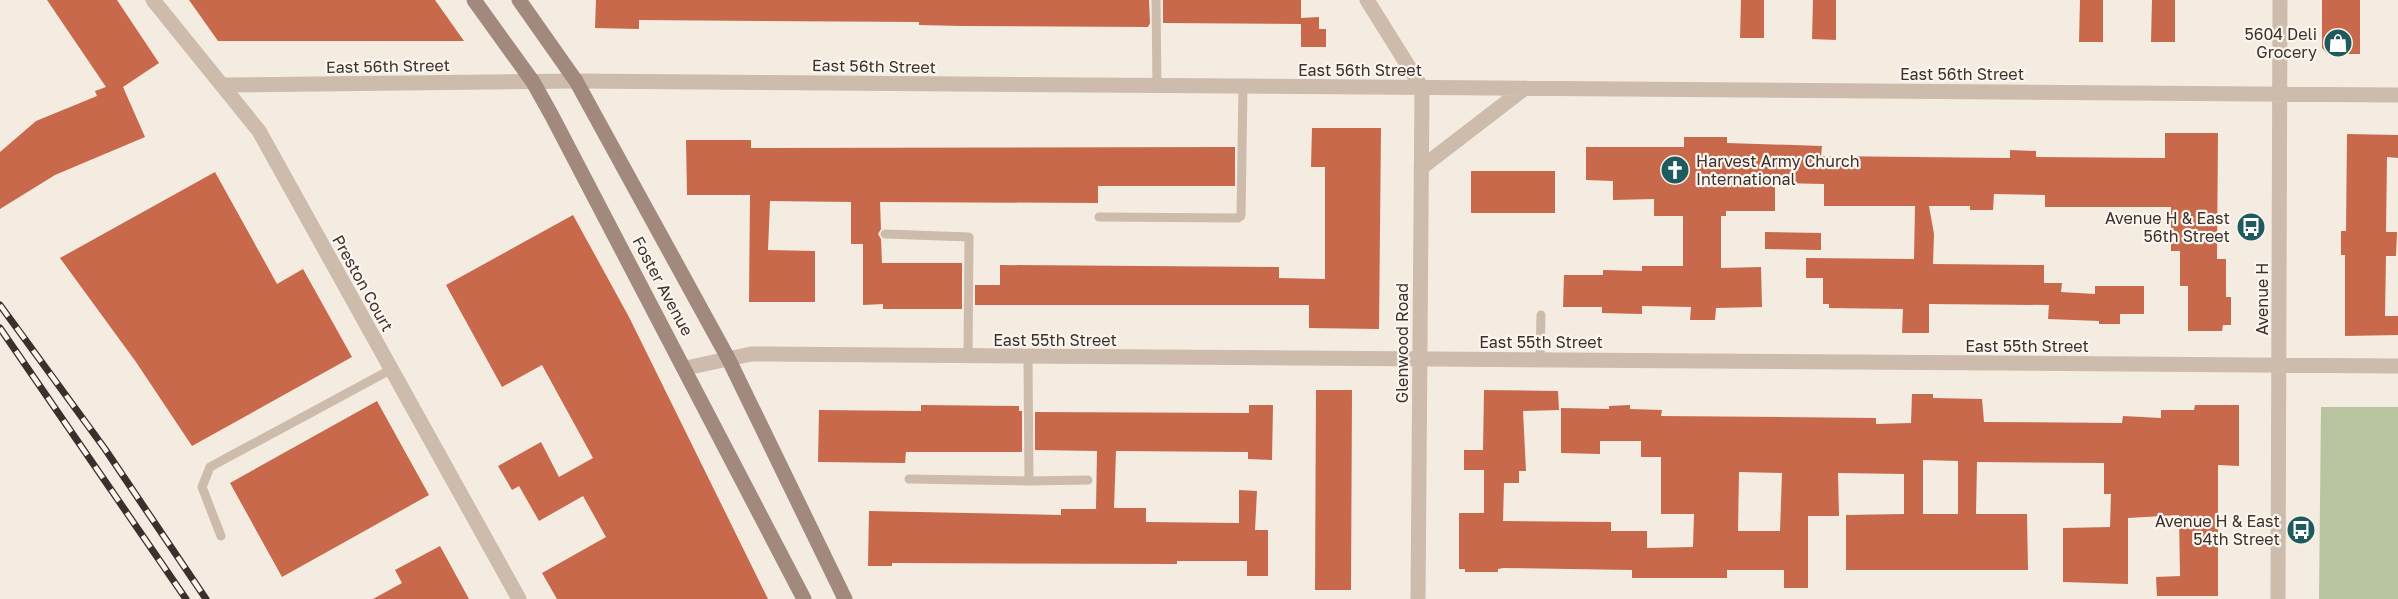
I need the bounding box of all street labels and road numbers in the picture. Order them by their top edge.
street label: East 56th Street [326,55,450,77]
street label: East 56th Street [812,55,936,77]
street label: East 56th Street [1298,60,1422,80]
street label: East 56th Street [1900,64,2024,84]
street label: Preston Court [328,231,398,335]
street label: Foster Avenue [628,233,698,339]
street label: Avenue H [2252,263,2272,335]
street label: Glenwood Road [1392,283,1412,403]
street label: East 55th Street [993,330,1117,350]
street label: East 55th Street [1479,332,1603,352]
street label: East 55th Street [1965,336,2089,356]

